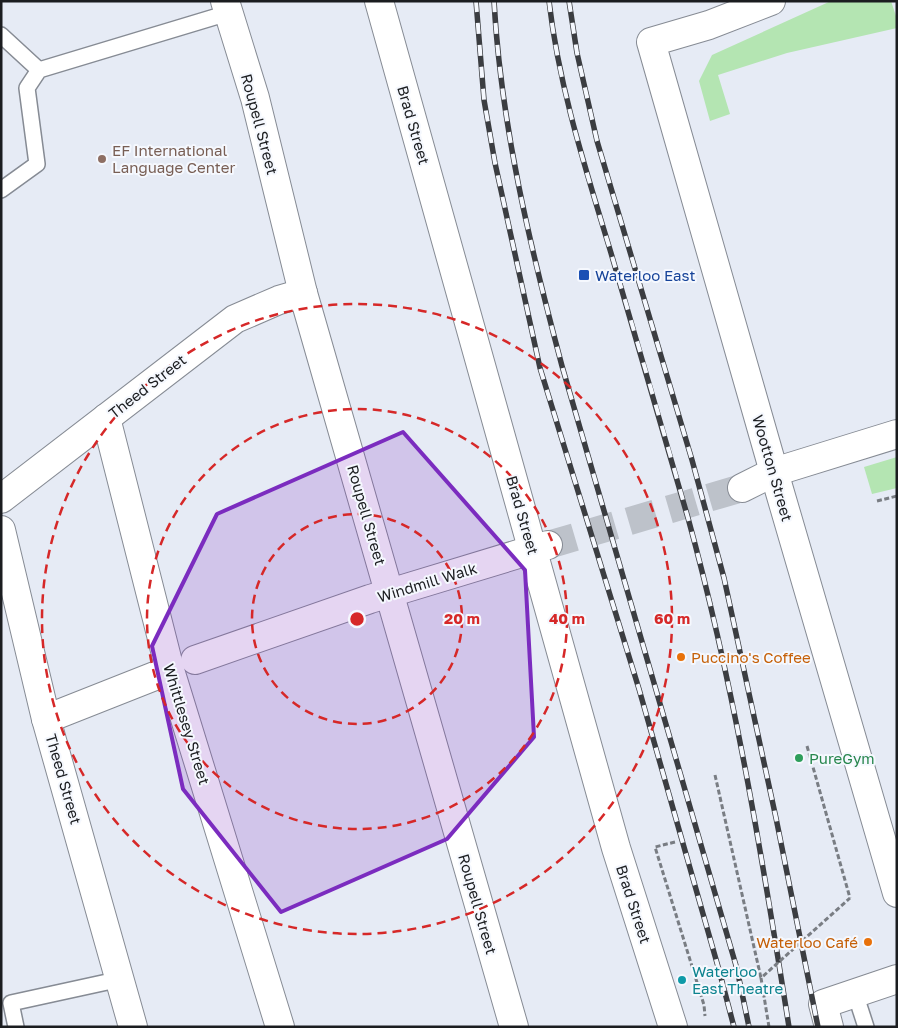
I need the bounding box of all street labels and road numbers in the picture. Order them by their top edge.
street label: Roupell Street [238,72,282,176]
street label: Brad Street [394,83,434,167]
street label: Theed Street [105,350,189,422]
street label: Wootton Street [749,413,797,523]
street label: Roupell Street [344,463,390,567]
street label: Brad Street [503,473,543,557]
street label: Windmill Walk [375,558,479,606]
street label: Whittlesey Street [160,661,214,787]
street label: Theed Street [42,732,86,826]
street label: Roupell Street [455,852,501,956]
street label: Brad Street [613,862,655,946]

